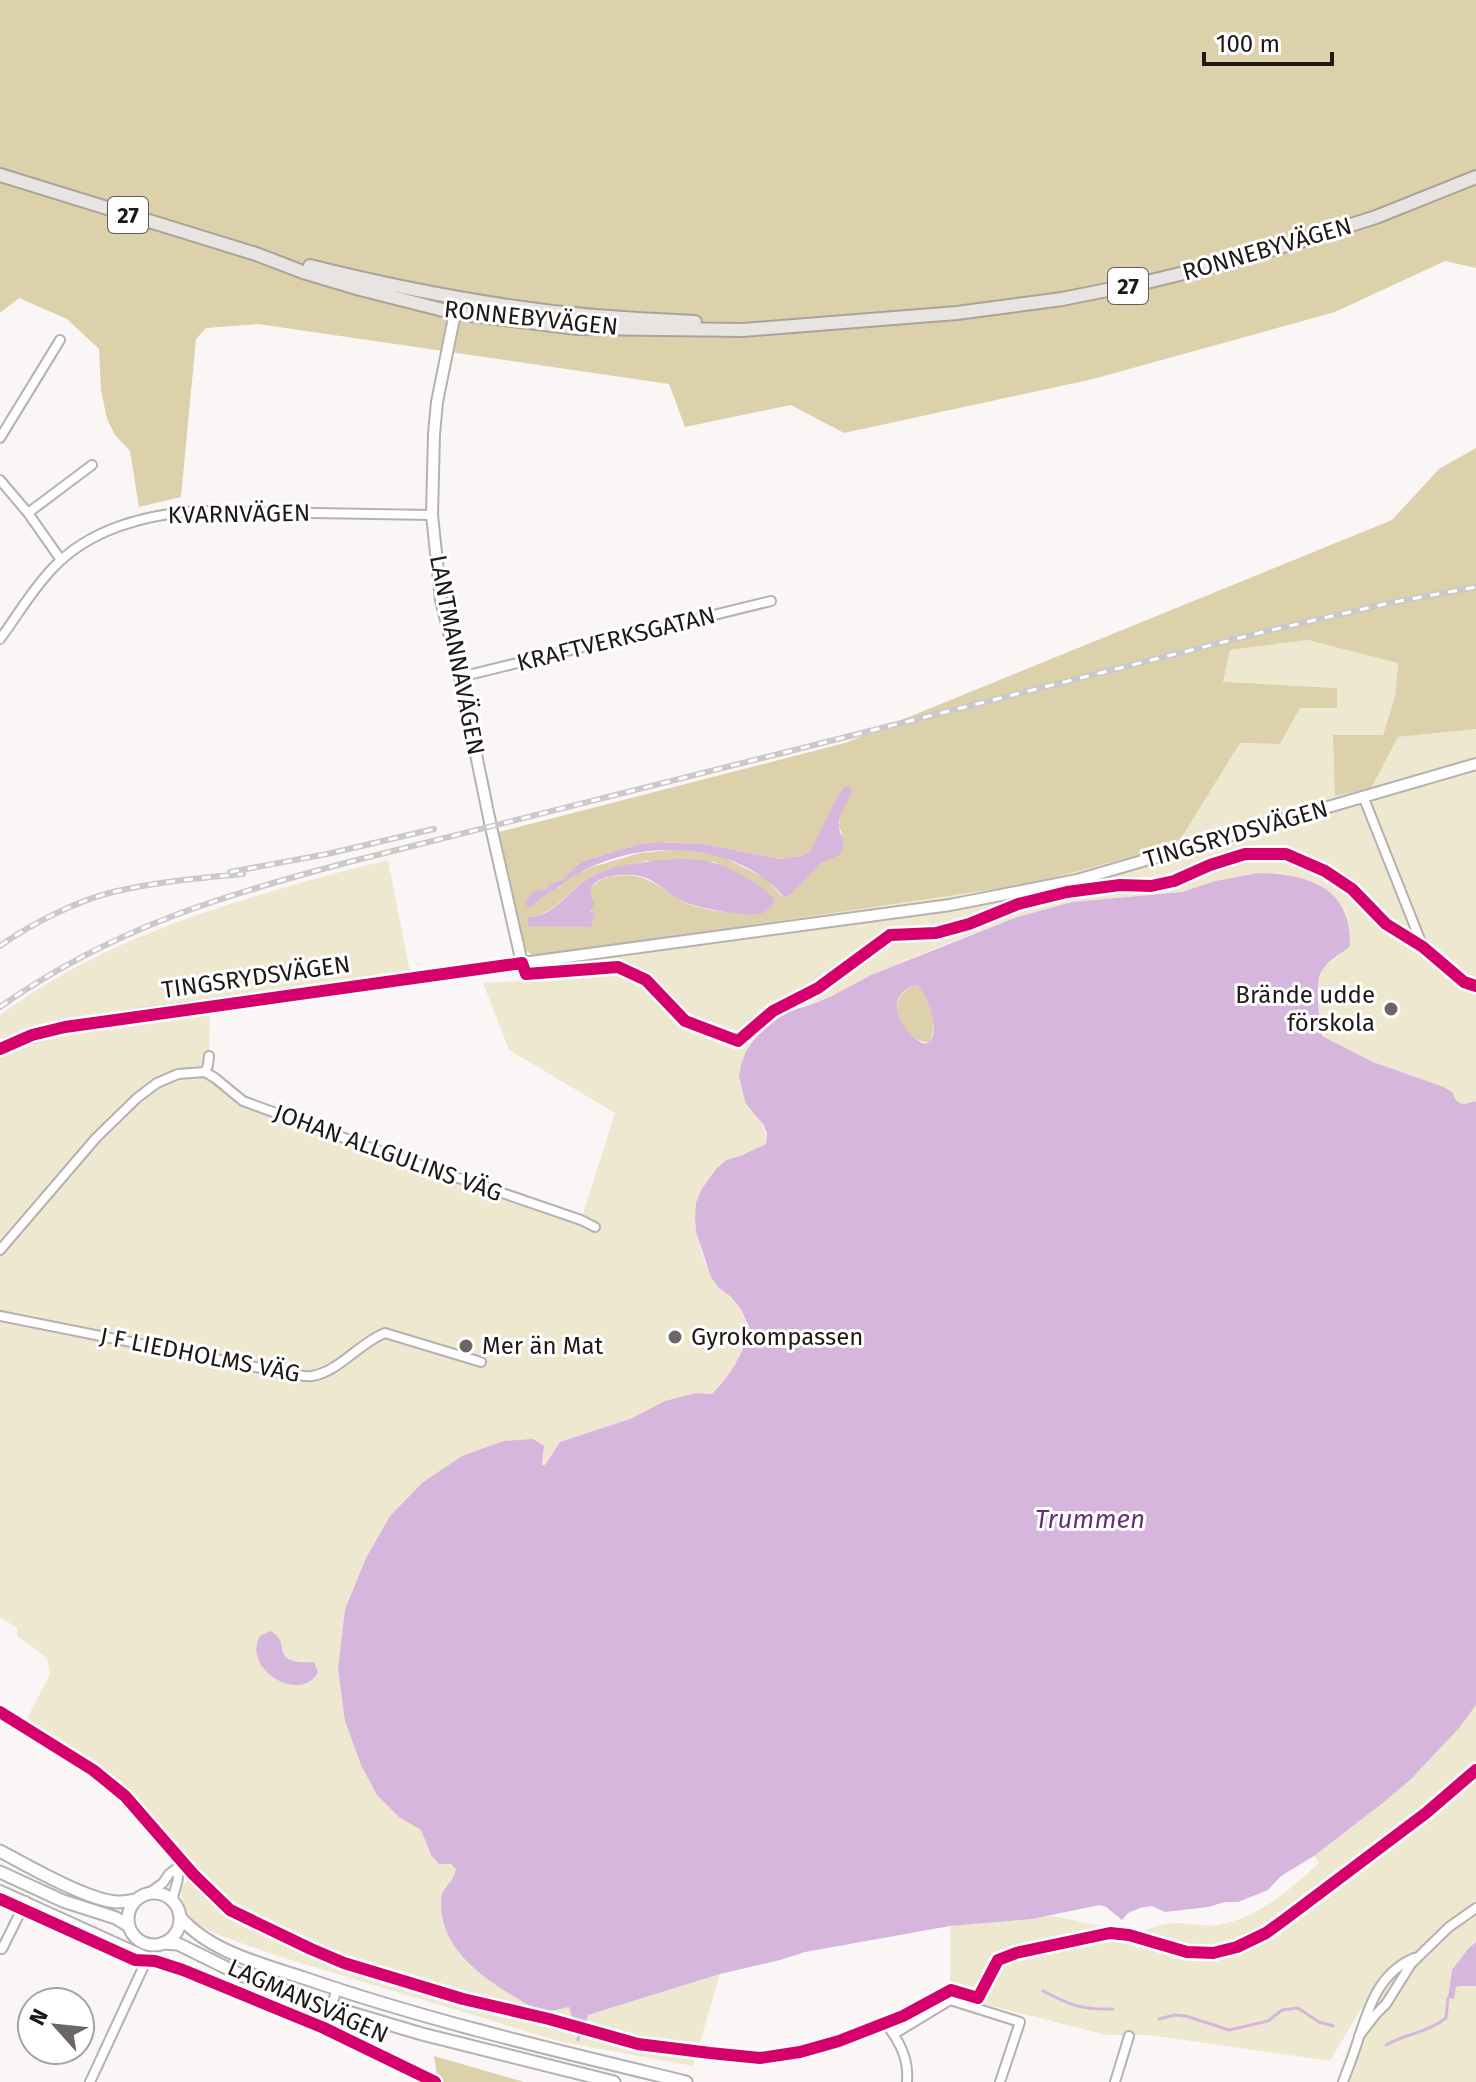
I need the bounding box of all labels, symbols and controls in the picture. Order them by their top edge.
scale bar [1204,16,1332,66]
text: 100 m [1216,30,1280,58]
road number: 27 [108,197,148,233]
street label: RONNEBYVÄGEN [1179,211,1355,287]
road number: 27 [1108,268,1148,304]
street label: RONNEBYVÄGEN [443,295,619,341]
street label: KVARNVÄGEN [167,499,311,529]
street label: LANTMANNAVÄGEN [424,552,490,758]
street label: KRAFTVERKSGATAN [514,601,718,677]
street label: TINGSRYDSVÄGEN [1141,794,1331,874]
street label: TINGSRYDSVÄGEN [160,950,352,1004]
place label: Brände udde förskola [1235,981,1375,1037]
marker: Brände udde förskola [1382,1000,1400,1018]
street label: JOHAN ALLGULINS VÄG [270,1099,506,1207]
street label: J F LIEDHOLMS VÄG [98,1322,302,1388]
place label: Gyrokompassen [691,1323,863,1351]
marker: Gyrokompassen [666,1328,684,1346]
place label: Mer än Mat [482,1332,604,1360]
marker: Mer än Mat [457,1337,475,1355]
water label: Trummen [1035,1504,1145,1535]
street label: LAGMANSVÄGEN [223,1953,393,2049]
north arrow [16,1986,96,2066]
text: N [23,2005,54,2030]

